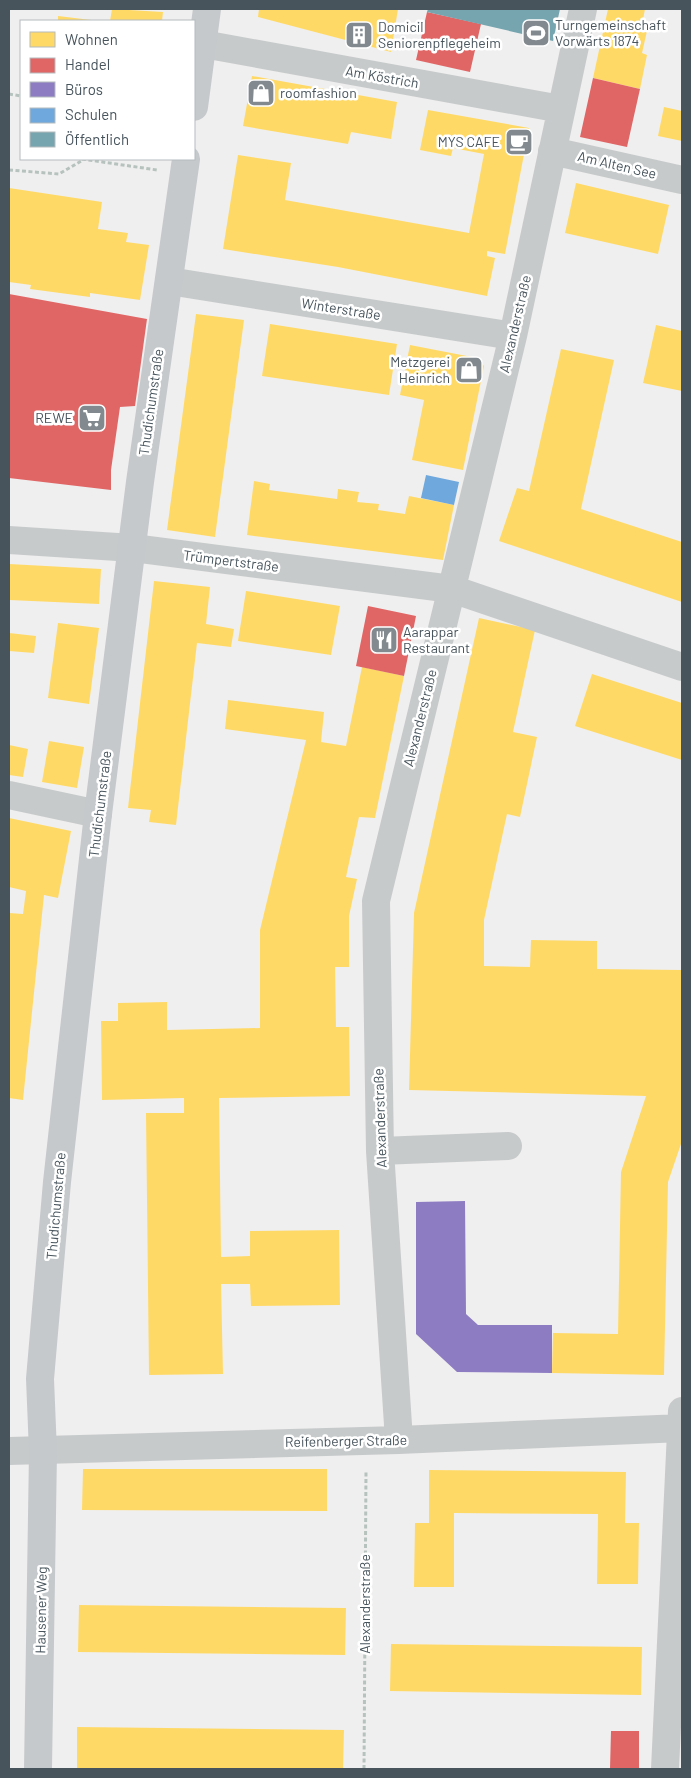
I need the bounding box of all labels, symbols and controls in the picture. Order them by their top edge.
place label: Turngemeinschaft Vorwärts 1874 [555,16,666,49]
place label: Domicil Seniorenpflegeheim [378,18,501,51]
sports icon: Turngemeinschaft Vorwärts 1874 [521,18,551,48]
legend [20,20,195,160]
building icon: Domicil Seniorenpflegeheim [344,20,374,50]
text: Wohnen [65,30,118,48]
text: Handel [65,55,110,73]
street label: Am Köstrich [344,62,420,91]
shop icon: roomfashion [246,78,276,108]
text: Büros [65,80,103,98]
place label: roomfashion [280,84,357,101]
text: Schulen [65,105,117,123]
cafe icon: MYS CAFE [504,127,534,157]
text: Öffentlich [65,130,129,148]
place label: MYS CAFE [438,133,500,150]
street label: Am Alten See [576,147,658,182]
street label: Alexanderstraße [495,273,534,374]
street label: Winterstraße [300,294,382,323]
street label: Thudichumstraße [135,348,166,456]
place label: Metzgerei Heinrich [390,353,450,386]
shop icon: Metzgerei Heinrich [454,355,484,385]
supermarket icon: REWE [77,403,107,433]
place label: REWE [35,409,73,426]
street label: Trümpertstraße [182,546,280,575]
place label: Aarappar Restaurant [403,623,470,656]
restaurant icon: Aarappar Restaurant [369,625,399,655]
street label: Alexanderstraße [399,667,440,768]
street label: Thudichumstraße [85,750,114,858]
street label: Alexanderstraße [369,1068,390,1168]
street label: Thudichumstraße [42,1152,69,1260]
street label: Reifenberger Straße [285,1431,407,1450]
street label: Alexanderstraße [356,1554,373,1654]
street label: Hausener Weg [31,1566,50,1654]

